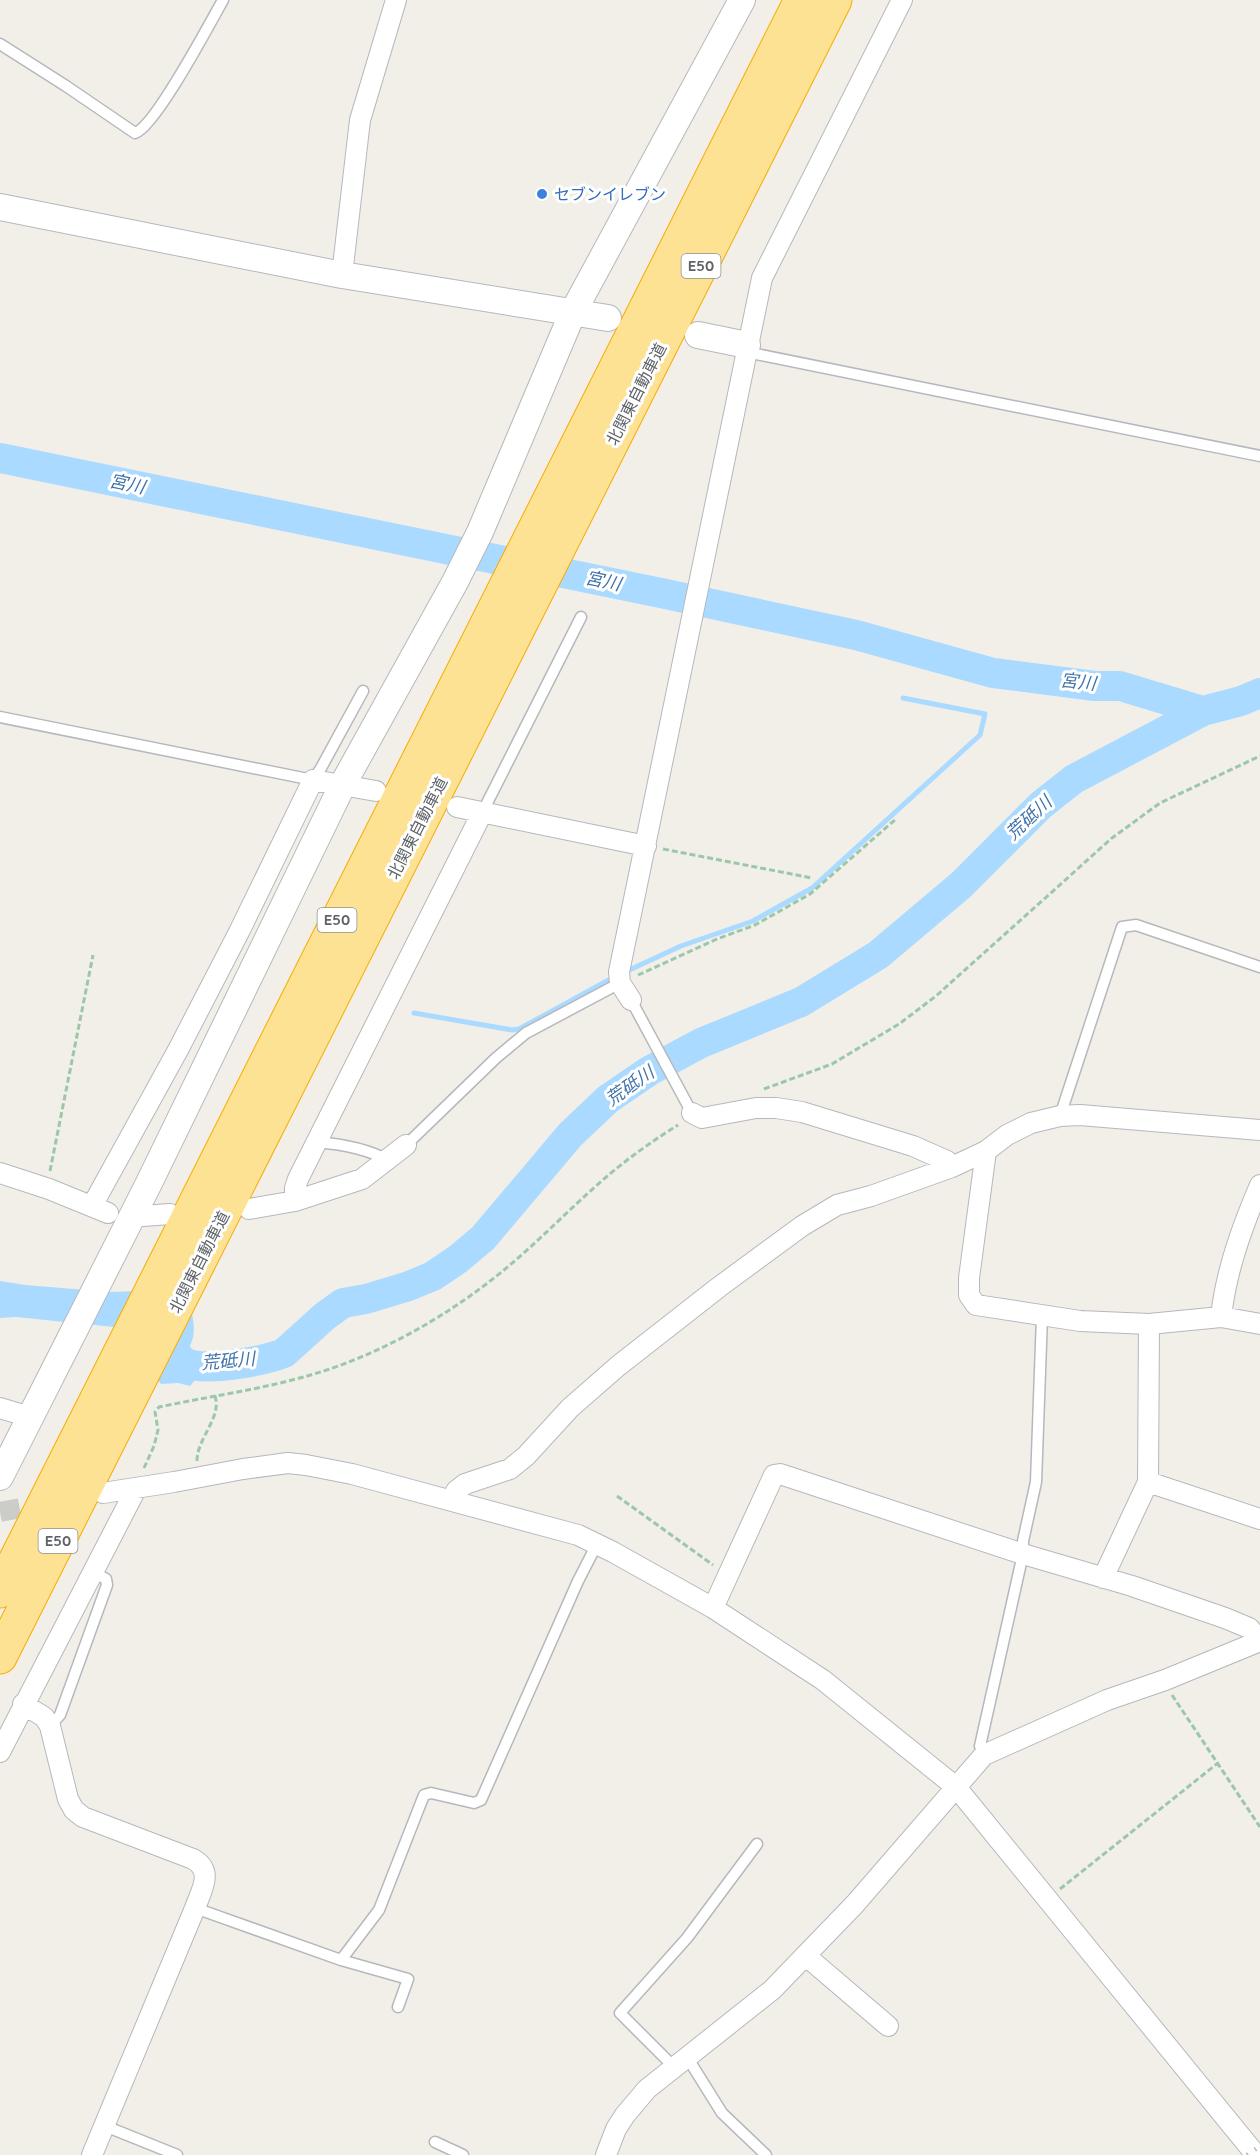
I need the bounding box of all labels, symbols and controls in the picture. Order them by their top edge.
place label: セブンイレブン [554,184,666,204]
marker: セブンイレブン [535,187,549,201]
road number: E50 [682,254,720,278]
street label: 北関東自動車道 [602,340,670,448]
water label: 宮川 [107,469,149,499]
water label: 宮川 [583,566,625,596]
water label: 宮川 [1059,668,1099,695]
street label: 北関東自動車道 [383,774,451,882]
water label: 荒砥川 [1001,789,1058,844]
road number: E50 [318,908,356,932]
water label: 荒砥川 [601,1060,660,1110]
street label: 北関東自動車道 [165,1208,233,1316]
water label: 荒砥川 [200,1347,258,1374]
road number: E50 [38,1529,78,1553]

